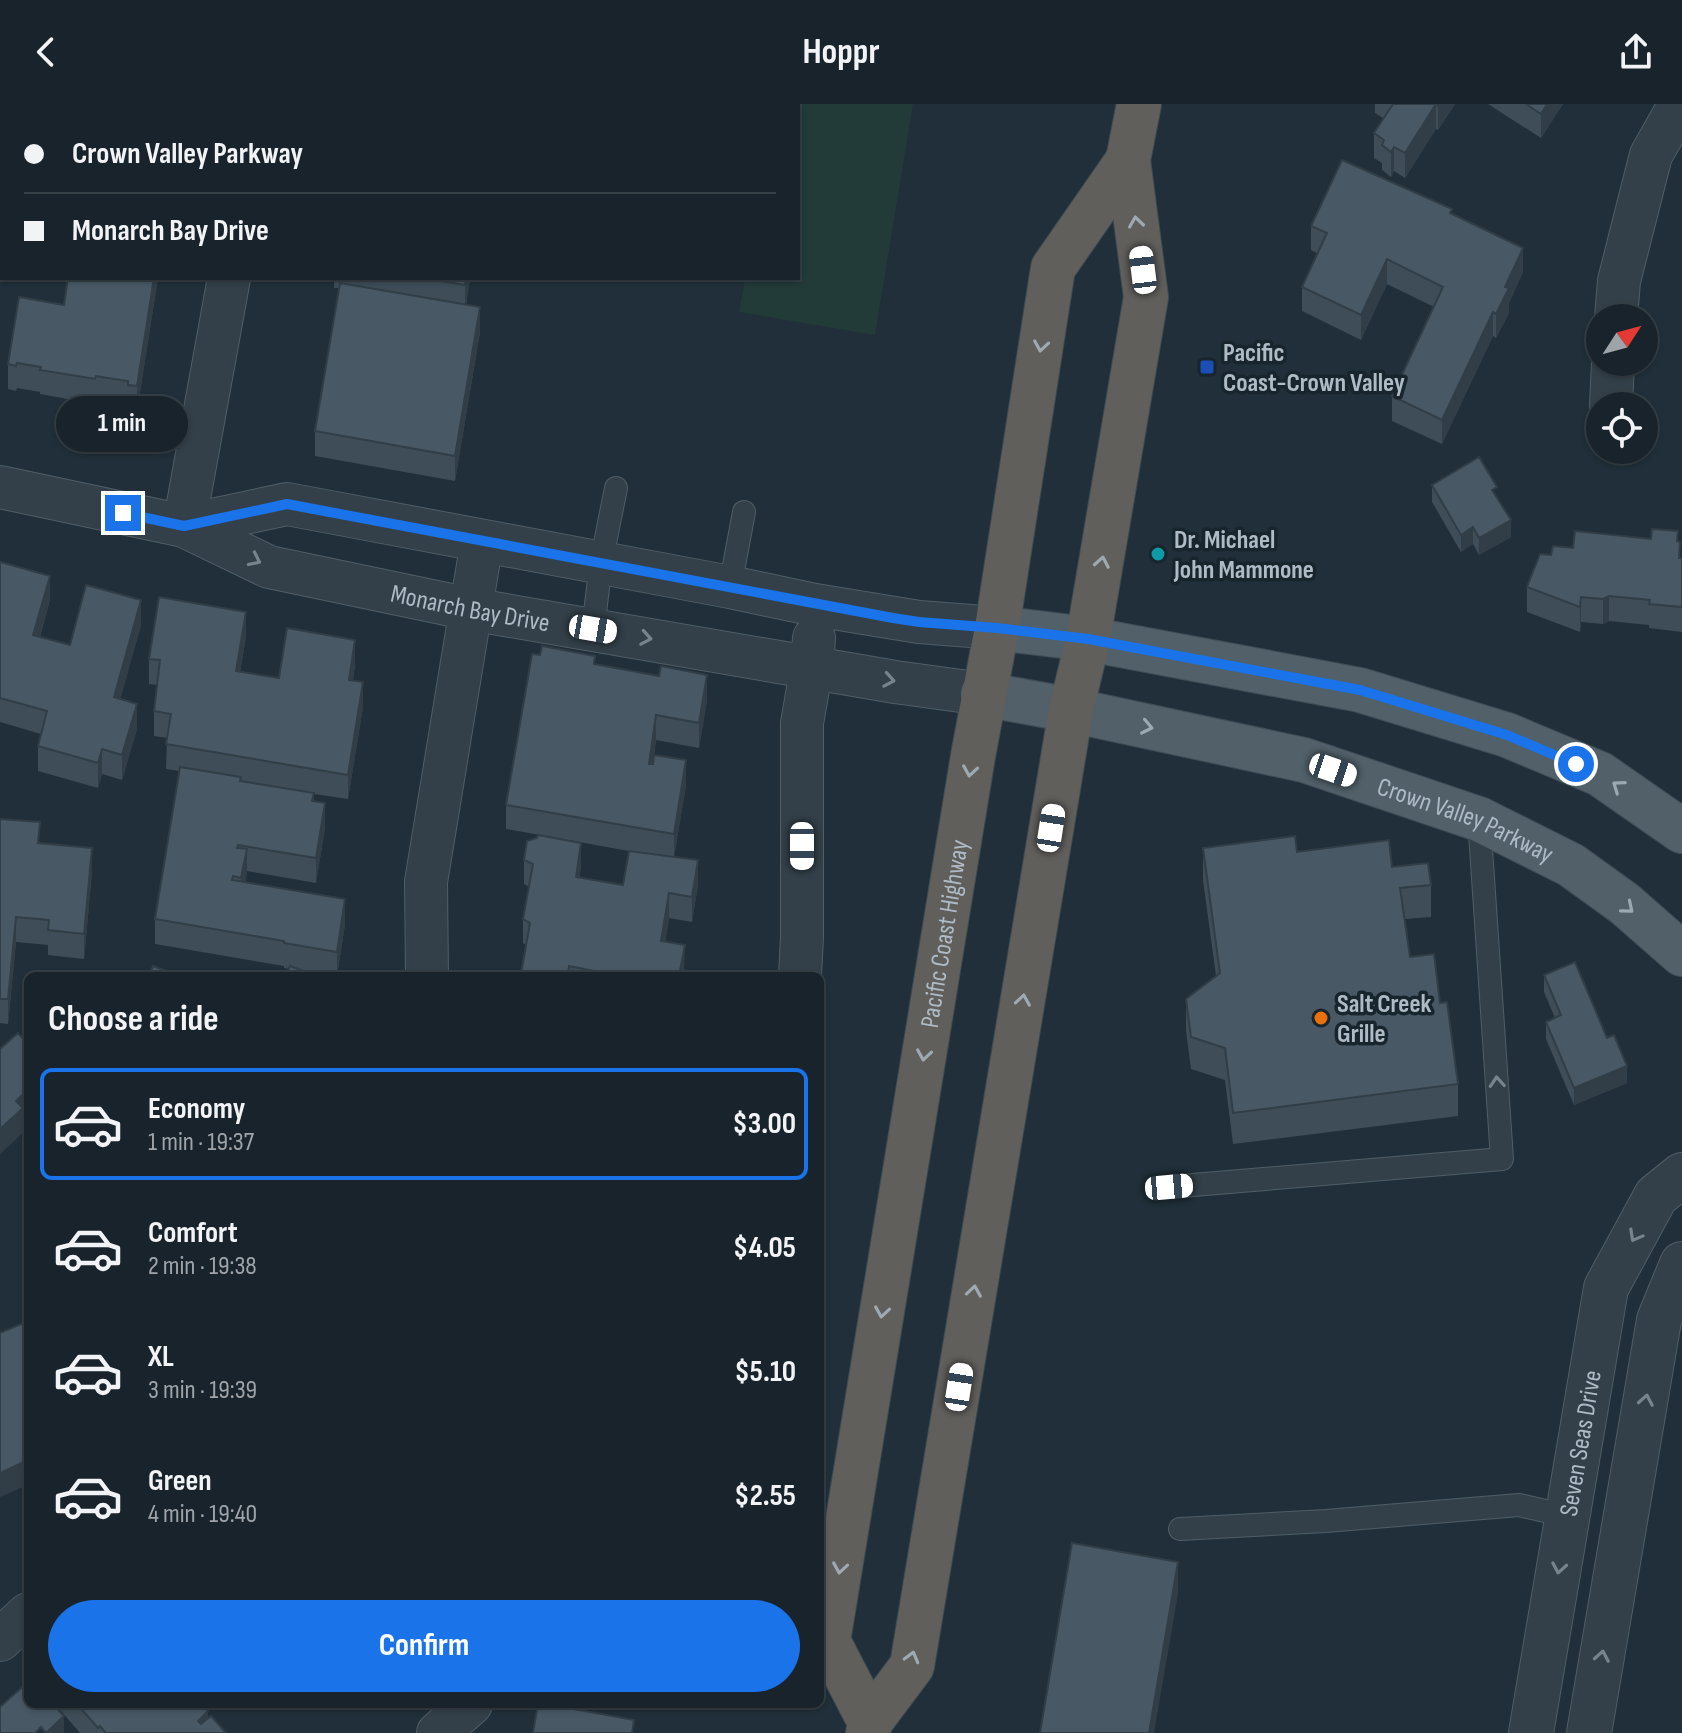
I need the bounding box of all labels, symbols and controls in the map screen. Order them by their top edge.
icon: back [24,30,68,74]
icon: share [1614,30,1658,74]
text: Hoppr [802,31,880,74]
text: Crown Valley Parkway [72,136,303,172]
text: Monarch Bay Drive [72,213,269,249]
one-way arrow [1128,216,1145,229]
car [1128,245,1158,295]
north arrow [1586,304,1658,376]
map controls [1586,304,1658,464]
place label: Pacific Coast-Crown Valley [1223,338,1405,399]
one-way arrow [1033,339,1050,352]
marker: Pacific Coast-Crown Valley [1198,358,1216,376]
button: locate [1586,392,1658,464]
callout: 1 min [57,397,189,453]
text: 1 min [98,408,146,439]
route end [105,495,141,531]
place label: Dr. Michael John Mammone [1173,525,1314,586]
marker: Dr. Michael John Mammone [1149,545,1167,563]
one-way arrow [246,550,261,566]
one-way arrow [1092,555,1109,569]
street label: Monarch Bay Drive [388,579,552,639]
car [567,613,619,645]
one-way arrow [640,629,653,646]
one-way arrow [882,671,896,688]
one-way arrow [1139,718,1153,735]
route start [1558,746,1594,782]
car [1306,751,1360,789]
one-way arrow [963,764,980,778]
street label: Crown Valley Parkway [1373,772,1558,871]
one-way arrow [1613,781,1627,796]
car [1035,802,1067,854]
car [790,822,814,870]
street label: Pacific Coast Highway [915,838,976,1030]
one-way arrow [1619,898,1633,913]
place label: Salt Creek Grille [1337,989,1431,1050]
one-way arrow [1013,993,1030,1006]
text: Choose a ride [48,998,219,1041]
marker: Salt Creek Grille [1312,1009,1330,1027]
one-way arrow [916,1048,933,1062]
one-way arrow [1489,1075,1506,1088]
icon: car [52,1088,124,1160]
text: Economy [148,1091,245,1127]
text: $3.00 [732,1106,796,1142]
text: 1 min · 19:37 [148,1127,254,1158]
car [1144,1173,1194,1201]
icon: car [52,1212,124,1284]
text: Comfort [148,1215,238,1251]
one-way arrow [1629,1227,1645,1241]
text: $4.05 [733,1230,796,1266]
text: 2 min · 19:38 [148,1251,257,1282]
one-way arrow [965,1284,982,1298]
one-way arrow [874,1305,891,1319]
icon: car [52,1336,124,1408]
text: XL [148,1339,174,1375]
text: $5.10 [734,1354,796,1390]
car [943,1361,975,1413]
street label: Seven Seas Drive [1554,1368,1609,1519]
text: 3 min · 19:39 [148,1375,257,1406]
one-way arrow [1636,1393,1653,1407]
icon: car [52,1460,124,1532]
text: Green [148,1463,212,1499]
text: $2.55 [734,1478,796,1514]
text: 4 min · 19:40 [148,1499,257,1530]
one-way arrow [1551,1561,1568,1575]
one-way arrow [832,1562,849,1575]
button: Confirm [48,1600,800,1692]
one-way arrow [1592,1649,1609,1663]
one-way arrow [903,1651,920,1665]

